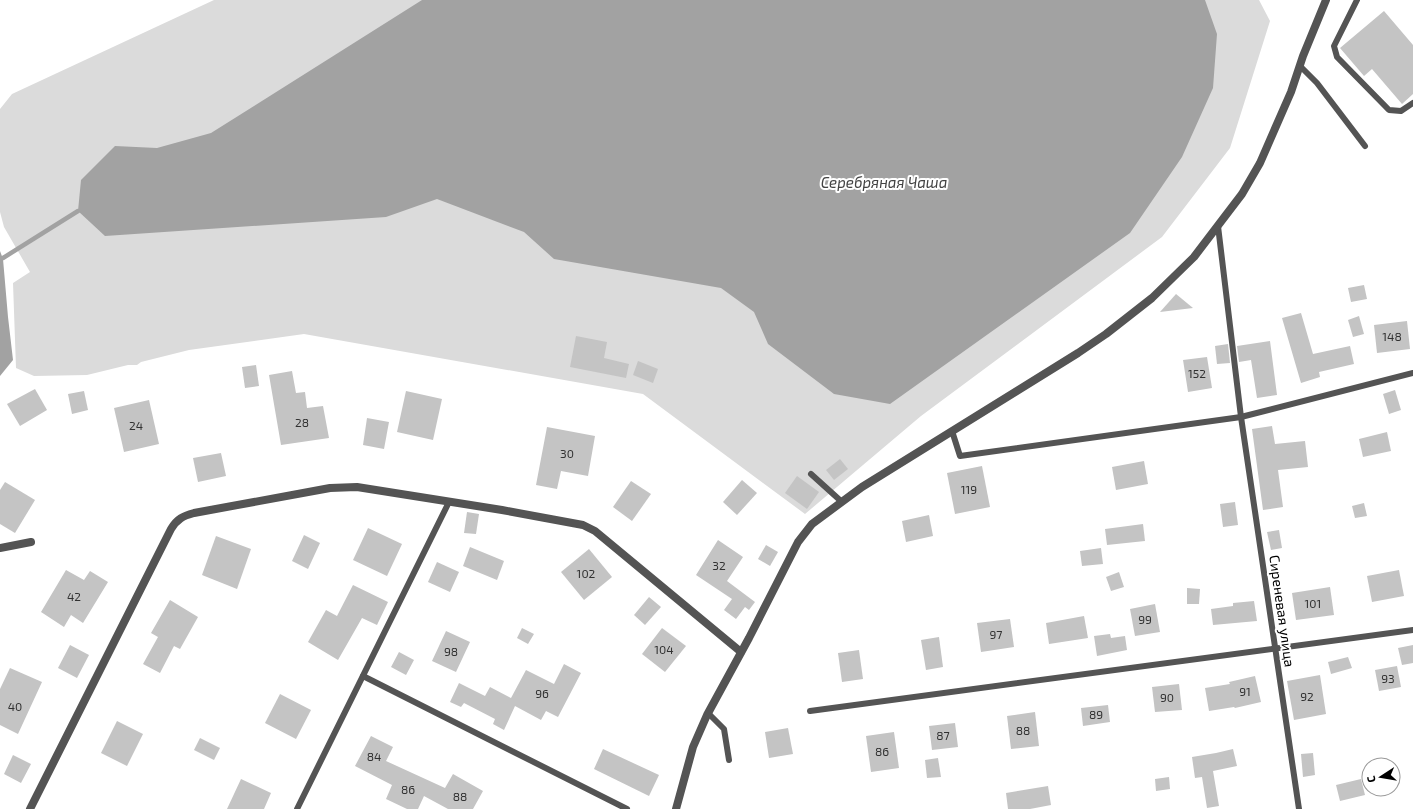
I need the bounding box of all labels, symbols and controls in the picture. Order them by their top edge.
water label: Серебряная Чаша [821,173,947,191]
house number: 148 [1382,329,1402,343]
house number: 152 [1188,366,1206,380]
house number: 28 [295,415,309,429]
house number: 24 [129,418,143,432]
house number: 30 [560,446,574,460]
house number: 119 [961,482,977,496]
street label: Сиреневая улица [1266,554,1299,668]
house number: 32 [712,558,726,572]
house number: 102 [577,566,596,580]
house number: 42 [67,589,81,603]
house number: 101 [1305,596,1321,610]
house number: 99 [1138,612,1152,626]
house number: 97 [989,627,1003,641]
house number: 104 [654,642,674,656]
house number: 98 [444,644,458,658]
house number: 93 [1381,671,1395,685]
house number: 91 [1239,684,1251,698]
house number: 96 [535,686,549,700]
house number: 92 [1300,689,1314,703]
house number: 90 [1160,690,1174,704]
house number: 40 [8,699,22,713]
house number: 89 [1089,707,1103,721]
house number: 88 [1016,723,1030,737]
house number: 87 [936,728,950,742]
house number: 86 [875,744,889,758]
house number: 84 [367,749,381,763]
north arrow [1361,757,1401,797]
text: С [1364,774,1378,784]
house number: 86 [401,782,415,796]
house number: 88 [453,789,467,803]

